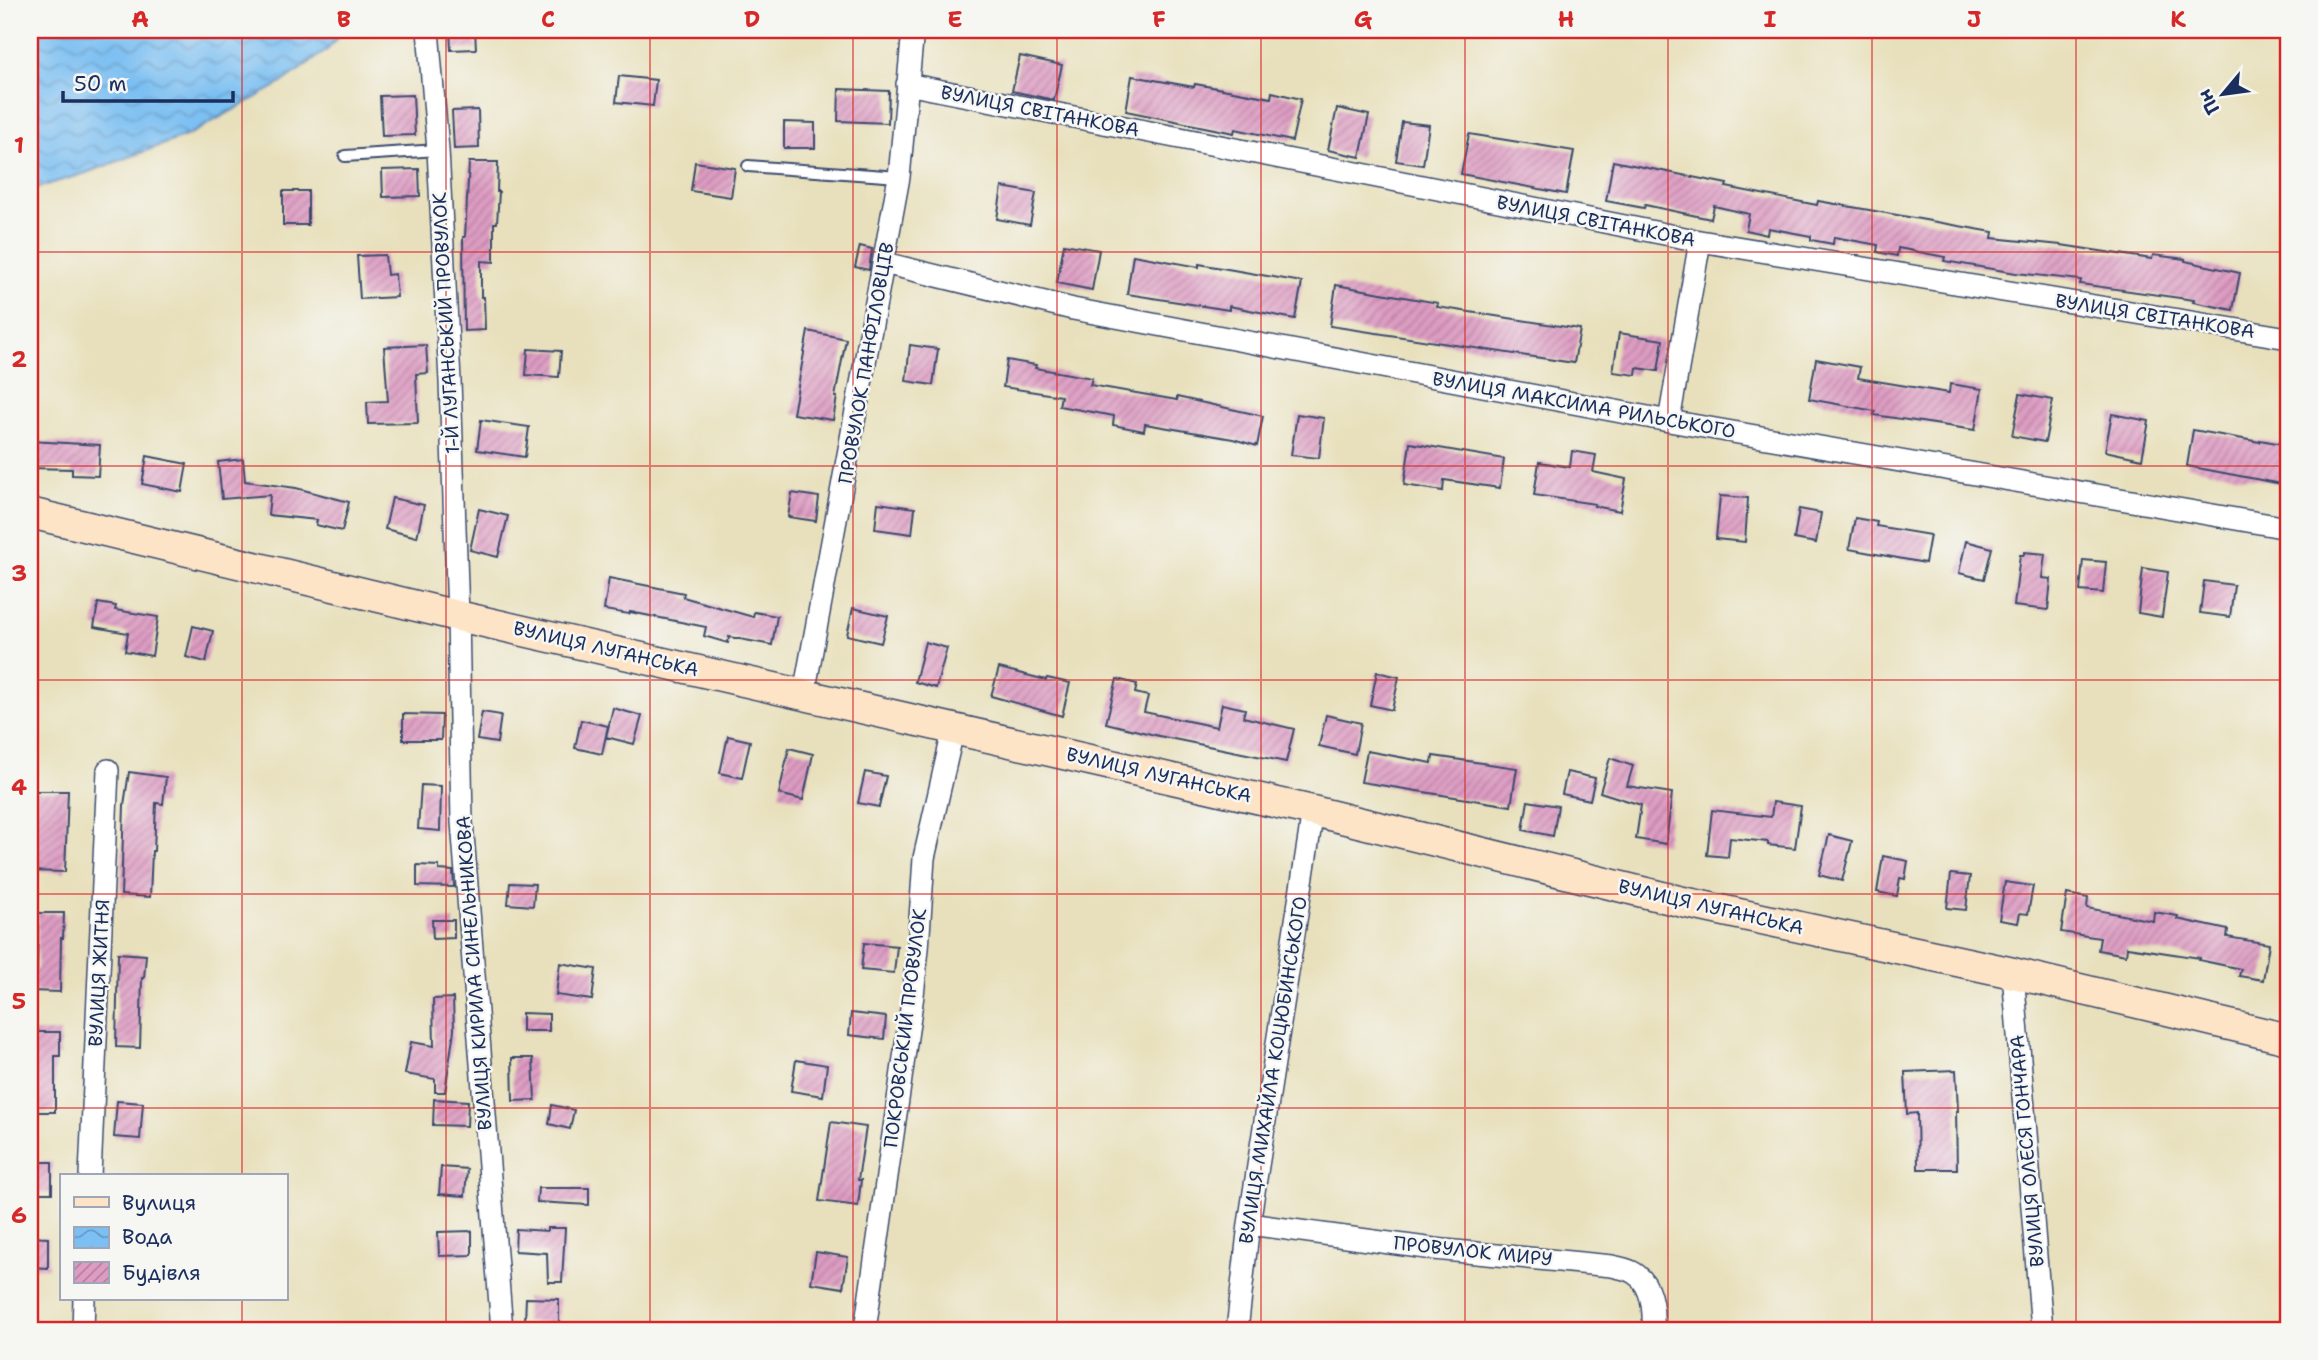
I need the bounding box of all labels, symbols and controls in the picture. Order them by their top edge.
text: A [131,4,149,34]
text: B [337,4,351,34]
text: C [541,4,555,34]
text: D [744,4,760,34]
text: E [947,4,963,34]
text: F [1152,4,1166,34]
text: G [1354,4,1373,34]
text: H [1558,4,1574,34]
text: I [1764,4,1777,34]
text: J [1967,4,1981,34]
text: K [2170,4,2186,34]
scale bar [63,60,233,104]
north arrow [2188,60,2258,130]
text: 50 m [74,70,127,98]
street label: ВУЛИЦЯ СВІТАНКОВА [939,79,1142,143]
text: Пн [2192,85,2226,119]
text: 1 [14,130,24,160]
street label: ВУЛИЦЯ СВІТАНКОВА [1495,189,1698,253]
street label: 1-Й ЛУГАНСЬКИЙ ПРОВУЛОК [427,191,465,455]
street label: ПРОВУЛОК ПАНФІЛОВЦІВ [832,240,900,486]
street label: ВУЛИЦЯ СВІТАНКОВА [2053,288,2257,344]
text: 2 [11,344,27,374]
street label: ВУЛИЦЯ МАКСИМА РИЛЬСЬКОГО [1431,366,1737,444]
text: 3 [11,558,27,588]
street label: ВУЛИЦЯ ЛУГАНСЬКА [511,616,701,683]
street label: ВУЛИЦЯ ЛУГАНСЬКА [1064,742,1254,809]
text: 4 [11,772,27,802]
street label: ВУЛИЦЯ КИРИЛА СИНЕЛЬНИКОВА [451,815,497,1131]
street label: ВУЛИЦЯ ЛУГАНСЬКА [1616,874,1806,941]
street label: ВУЛИЦЯ МИХАЙЛА КОЦЮБИНСЬКОГО [1233,894,1313,1246]
street label: ВУЛИЦЯ ЖИТНЯ [83,899,115,1047]
street label: ПОКРОВСЬКИЙ ПРОВУЛОК [878,907,932,1149]
text: 5 [12,986,26,1016]
street label: ВУЛИЦЯ ОЛЕСЯ ГОНЧАРА [2004,1034,2050,1268]
legend [60,1174,287,1300]
text: Вулиця [122,1189,196,1217]
text: 6 [11,1200,27,1230]
text: Вода [122,1223,172,1251]
street label: ПРОВУЛОК МИРУ [1392,1230,1554,1272]
text: Будівля [122,1259,201,1287]

